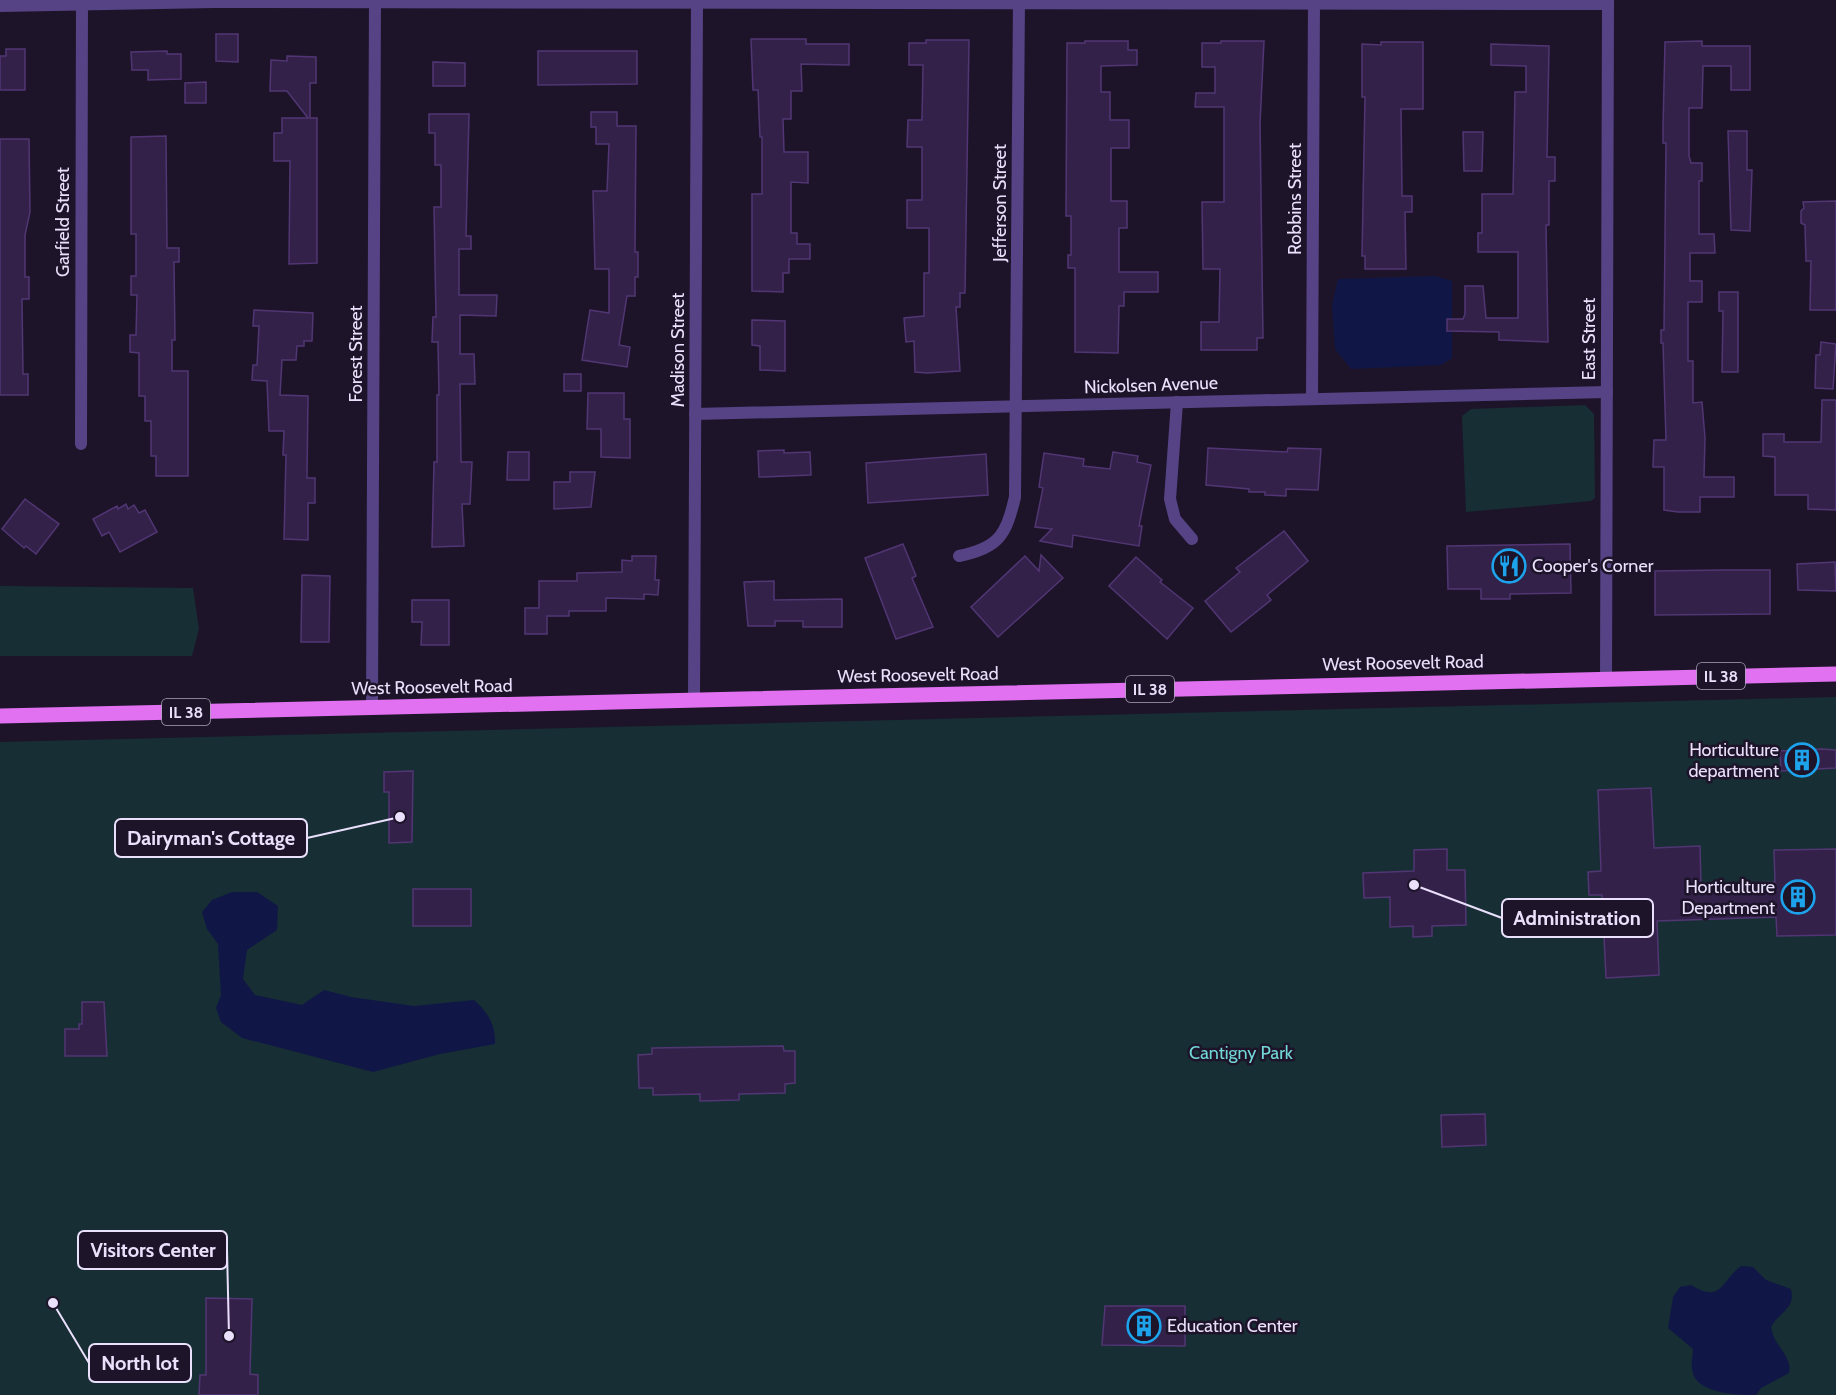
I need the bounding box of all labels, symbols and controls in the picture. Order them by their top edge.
street label: Robbins Street [1284,143,1306,255]
street label: Jefferson Street [989,144,1011,263]
street label: Garfield Street [52,167,74,277]
street label: Madison Street [667,293,689,407]
street label: East Street [1578,298,1600,380]
street label: Forest Street [345,305,367,403]
street label: Nickolsen Avenue [1084,372,1218,398]
restaurant icon: Cooper's Corner [1491,548,1527,584]
place label: Cooper's Corner [1532,555,1654,577]
street label: West Roosevelt Road [1322,651,1484,675]
street label: West Roosevelt Road [837,663,999,687]
road number: IL 38 [1697,663,1745,689]
street label: West Roosevelt Road [351,675,513,699]
road number: IL 38 [1126,676,1174,702]
road number: IL 38 [162,699,210,725]
place label: Horticulture department [1688,739,1779,782]
building icon: Horticulture department [1784,742,1820,778]
callout: Dairyman's Cottage [115,819,307,857]
text: Dairyman's Cottage [127,826,295,850]
place label: Horticulture Department [1681,876,1775,919]
building icon: Horticulture Department [1780,879,1816,915]
callout: Administration [1502,899,1653,937]
text: Administration [1513,906,1641,930]
park label: Cantigny Park [1189,1042,1294,1064]
callout: Visitors Center [78,1231,227,1269]
text: Visitors Center [90,1238,216,1262]
building icon: Education Center [1126,1308,1162,1344]
place label: Education Center [1167,1315,1298,1337]
callout: North lot [89,1344,191,1382]
text: North lot [101,1351,179,1375]

